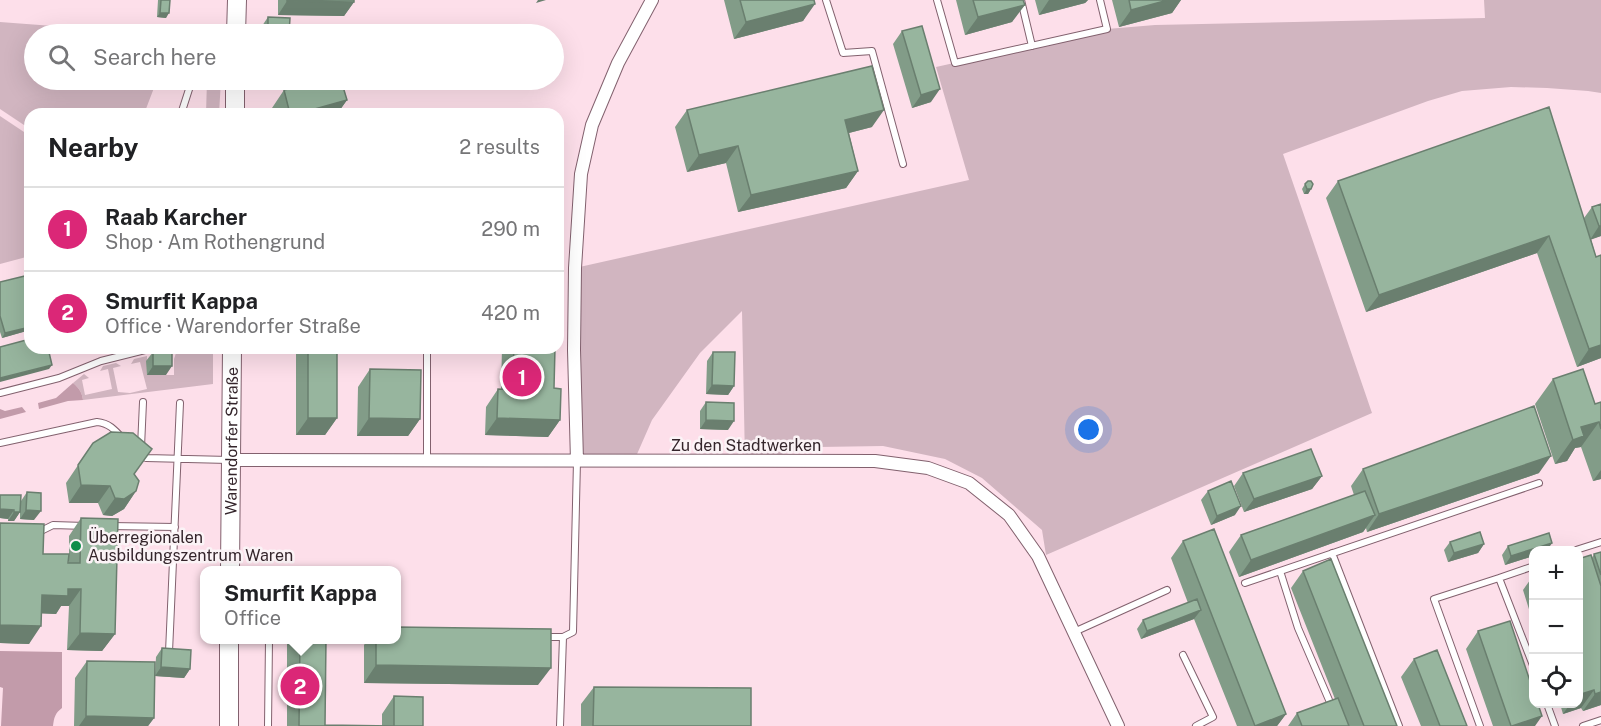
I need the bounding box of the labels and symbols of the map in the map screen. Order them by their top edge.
pin: 1 [502,354,542,400]
street label: Warendorfer Straße [221,367,241,515]
your location [1074,415,1103,444]
street label: Zu den Stadtwerken [671,436,821,455]
place label: Überregionalen Ausbildungszentrum Waren [88,527,293,565]
marker: Überregionalen Ausbildungszentrum Waren [69,539,83,553]
pin: 2 [280,664,320,708]

